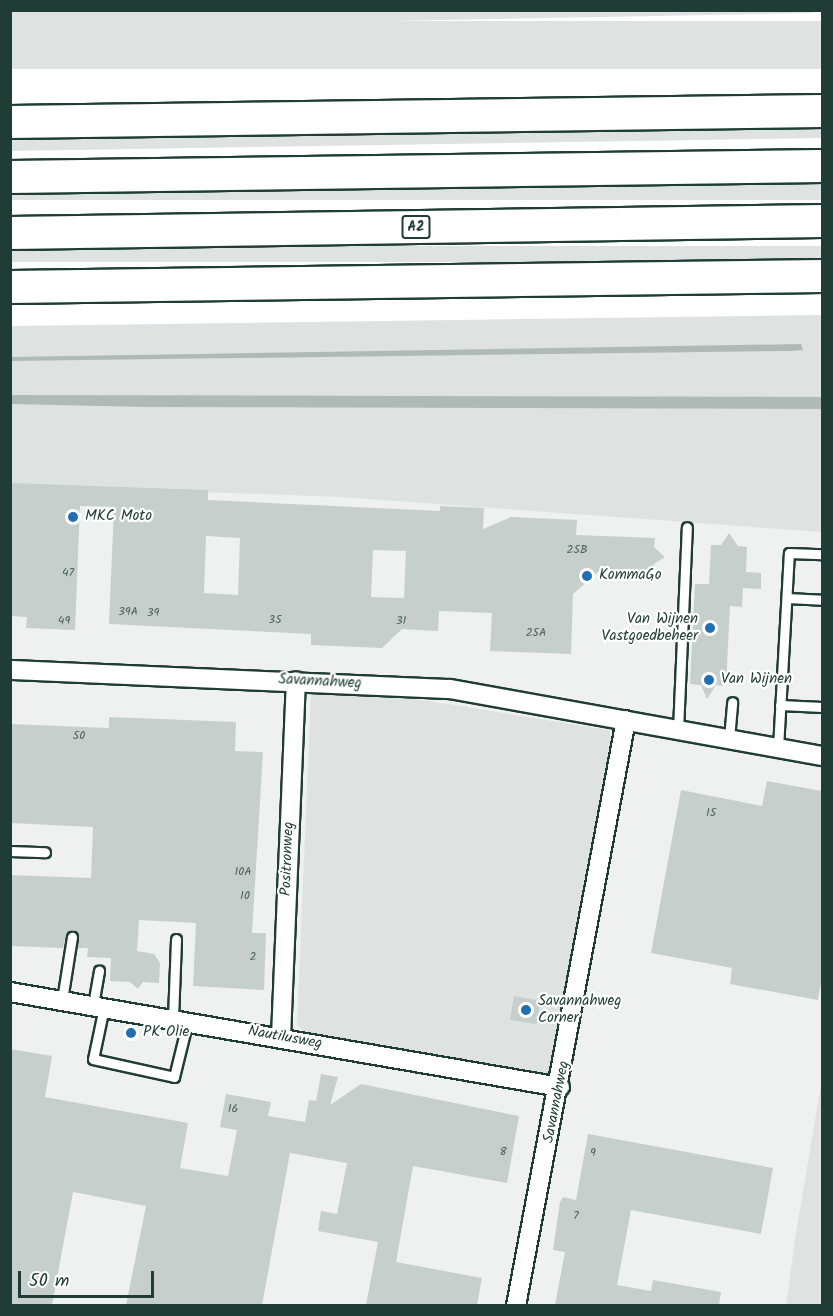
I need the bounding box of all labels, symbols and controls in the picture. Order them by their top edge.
road number: A2 [401,216,431,238]
place label: MKC Moto [85,508,152,526]
marker: MKC Moto [66,510,80,524]
house number: 25B [566,543,588,557]
house number: 47 [62,566,74,580]
place label: KommaGo [599,567,662,585]
marker: KommaGo [580,569,594,583]
house number: 39A [118,605,138,619]
house number: 39 [147,606,159,620]
place label: Van Wijnen Vastgoedbeheer [602,610,698,645]
house number: 35 [268,613,282,627]
house number: 49 [58,614,70,628]
house number: 31 [396,614,406,628]
marker: Van Wijnen Vastgoedbeheer [703,621,717,635]
house number: 25A [526,626,546,640]
street label: Savannahweg [278,671,362,693]
place label: Van Wijnen [721,671,792,689]
marker: Van Wijnen [702,673,716,687]
house number: 50 [73,729,85,743]
house number: 15 [706,806,716,820]
street label: Positronweg [278,821,298,897]
house number: 10A [234,865,252,879]
house number: 10 [240,889,250,903]
house number: 2 [250,950,256,964]
place label: Savannahweg Corner [538,992,621,1027]
marker: Savannahweg Corner [519,1003,533,1017]
street label: Nautilusweg [246,1023,324,1053]
place label: PK Olie [143,1024,189,1042]
marker: PK Olie [124,1026,138,1040]
street label: Savannahweg [540,1059,574,1145]
house number: 16 [228,1102,238,1116]
house number: 8 [499,1145,507,1159]
house number: 9 [590,1146,596,1160]
house number: 7 [573,1209,579,1223]
scale bar [21,1259,158,1297]
text: 50 m [29,1267,69,1296]

